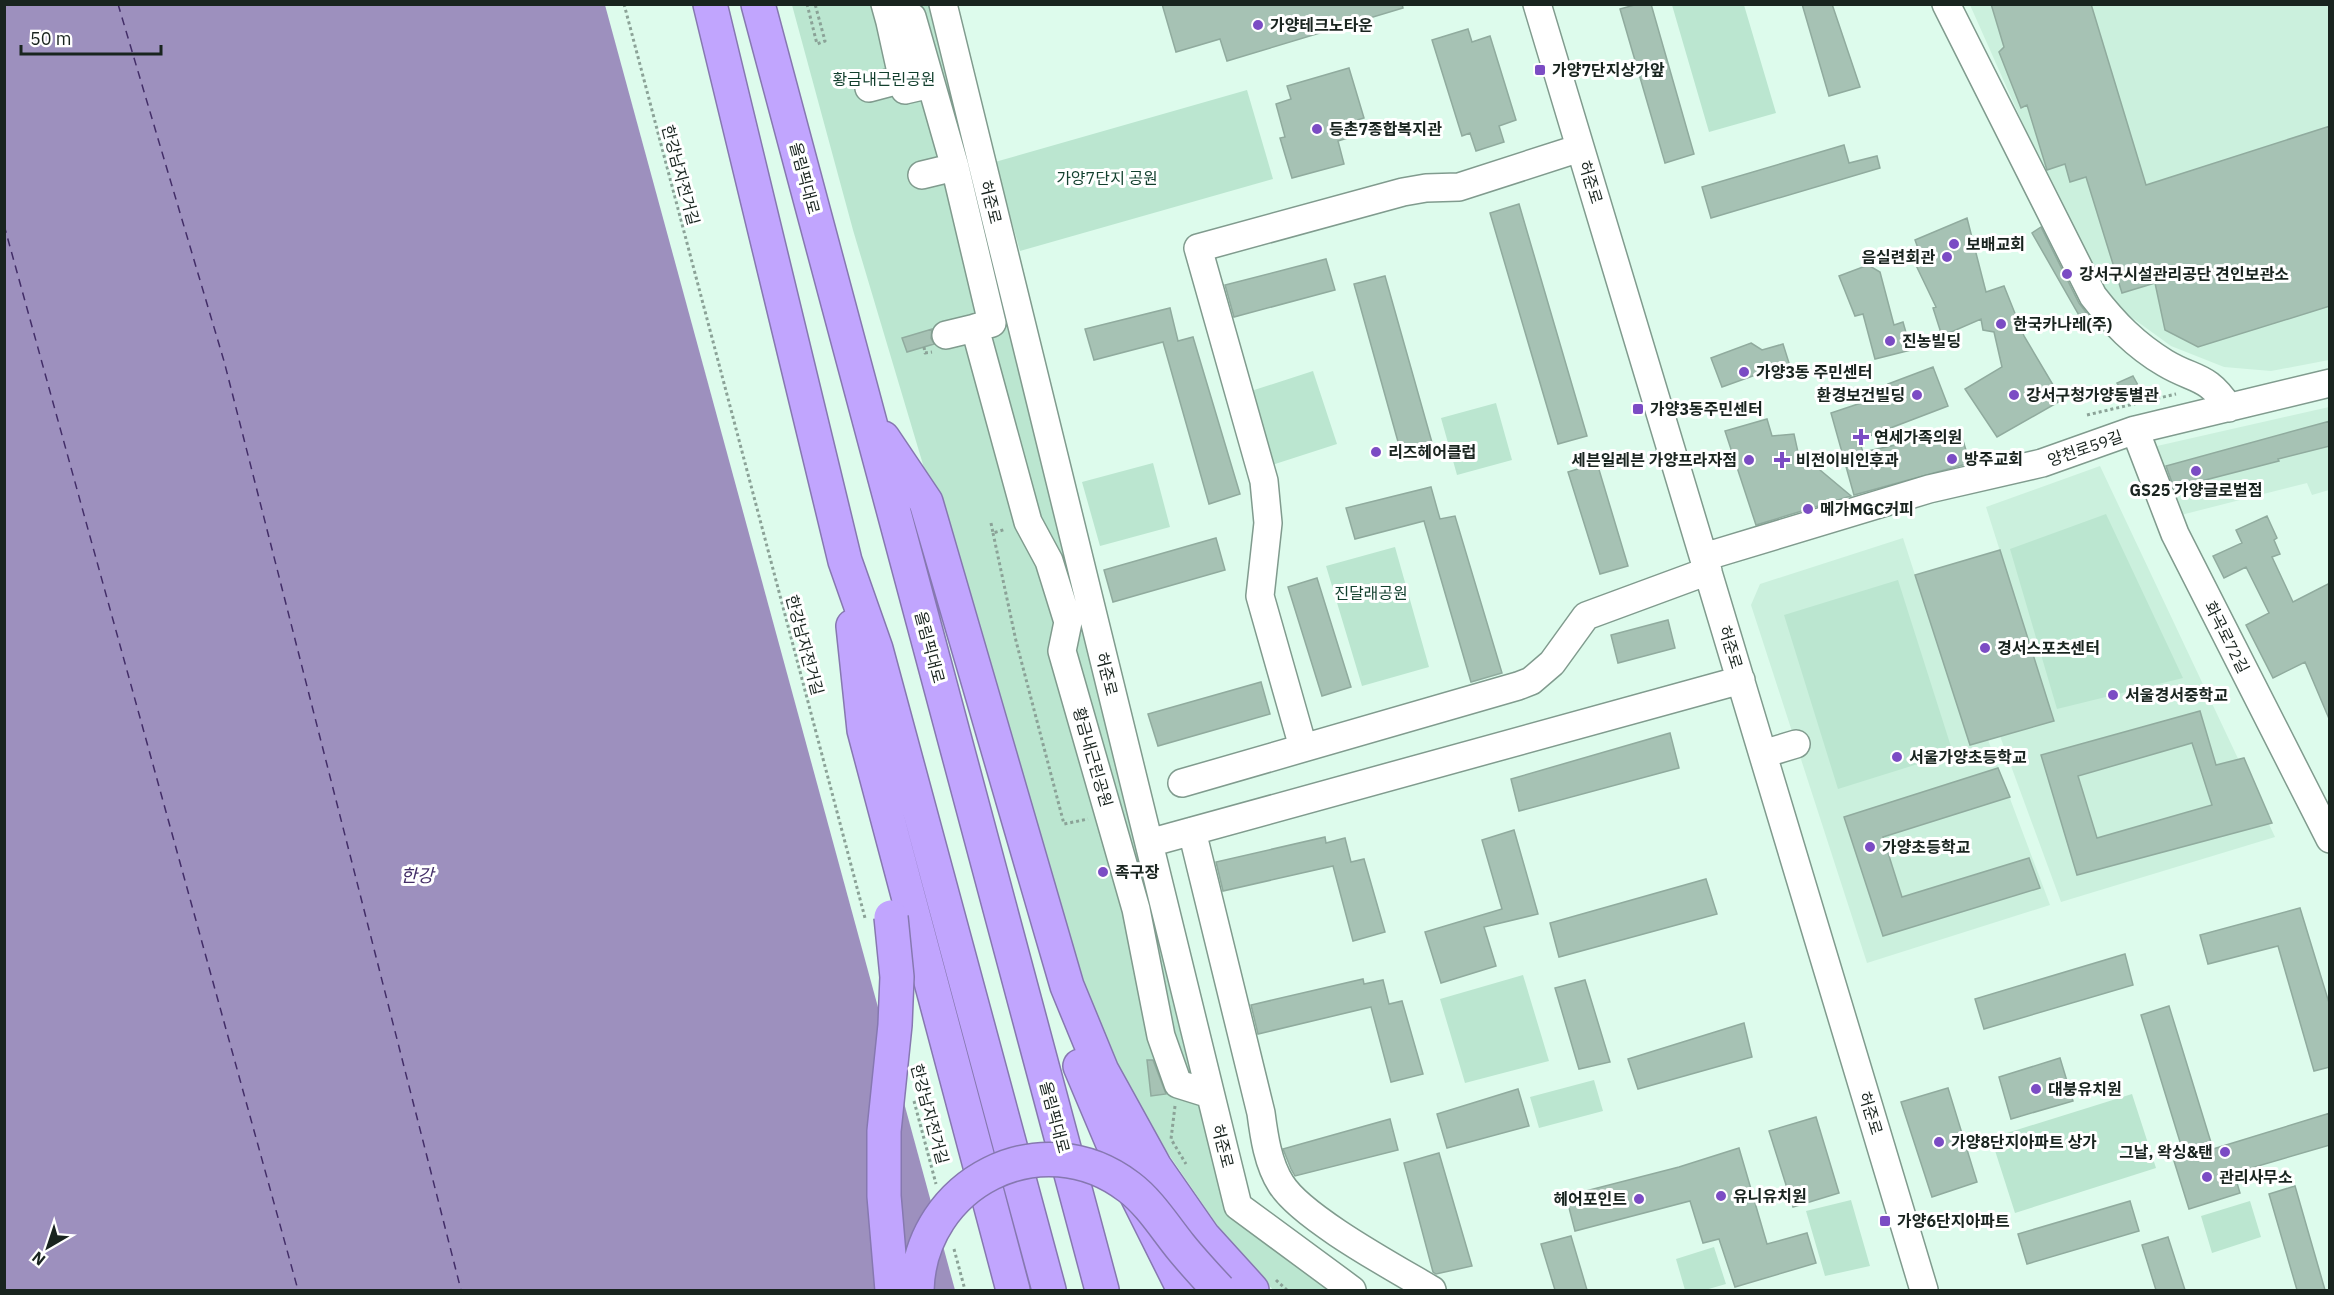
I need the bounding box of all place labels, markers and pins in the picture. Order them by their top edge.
place label: 가양테크노타운 [1270,15,1373,35]
marker: 가양테크노타운 [1251,18,1265,32]
place label: 가양7단지상가앞 [1552,60,1665,80]
marker: 가양7단지상가앞 [1533,63,1547,77]
place label: 등촌7종합복지관 [1329,119,1442,139]
marker: 등촌7종합복지관 [1310,122,1324,136]
place label: 보배교회 [1966,234,2025,254]
marker: 보배교회 [1947,237,1961,251]
place label: 음실련회관 [1861,247,1935,267]
marker: 음실련회관 [1940,250,1954,264]
place label: 강서구시설관리공단 견인보관소 [2079,264,2289,284]
marker: 강서구시설관리공단 견인보관소 [2060,267,2074,281]
place label: 한국카나레(주) [2013,314,2112,334]
marker: 한국카나레(주) [1994,317,2008,331]
place label: 진농빌딩 [1902,331,1961,351]
marker: 진농빌딩 [1883,334,1897,348]
place label: 가양3동 주민센터 [1756,362,1872,382]
marker: 가양3동 주민센터 [1737,365,1751,379]
place label: 환경보건빌딩 [1817,385,1905,405]
place label: 강서구청가양동별관 [2026,385,2159,405]
marker: 환경보건빌딩 [1910,388,1924,402]
marker: 강서구청가양동별관 [2007,388,2021,402]
place label: 가양3동주민센터 [1650,399,1763,419]
marker: 가양3동주민센터 [1631,402,1645,416]
place label: 연세가족의원 [1874,427,1962,447]
marker: 연세가족의원 [1852,428,1870,446]
place label: 리즈헤어클럽 [1388,442,1476,462]
marker: 리즈헤어클럽 [1369,445,1383,459]
place label: 방주교회 [1964,449,2023,469]
place label: 세븐일레븐 가양프라자점 [1571,450,1737,470]
place label: 비전이비인후과 [1796,450,1899,470]
marker: 비전이비인후과 [1773,451,1791,469]
marker: 방주교회 [1945,452,1959,466]
marker: 세븐일레븐 가양프라자점 [1742,453,1756,467]
marker: GS25 가양글로벌점 [2189,464,2203,478]
place label: GS25 가양글로벌점 [2130,480,2262,500]
place label: 메가MGC커피 [1820,499,1914,519]
marker: 메가MGC커피 [1801,502,1815,516]
place label: 경서스포츠센터 [1997,638,2100,658]
marker: 경서스포츠센터 [1978,641,1992,655]
place label: 서울경서중학교 [2125,685,2228,705]
marker: 서울경서중학교 [2106,688,2120,702]
place label: 서울가양초등학교 [1909,747,2027,767]
marker: 서울가양초등학교 [1890,750,1904,764]
place label: 가양초등학교 [1882,837,1971,857]
marker: 가양초등학교 [1863,840,1877,854]
place label: 족구장 [1115,862,1159,882]
marker: 족구장 [1096,865,1110,879]
place label: 대붕유치원 [2048,1079,2122,1099]
marker: 대붕유치원 [2029,1082,2043,1096]
place label: 가양8단지아파트 상가 [1951,1132,2097,1152]
marker: 가양8단지아파트 상가 [1932,1135,1946,1149]
place label: 그날, 왁싱&탠 [2119,1142,2213,1162]
marker: 그날, 왁싱&탠 [2218,1145,2232,1159]
place label: 관리사무소 [2219,1167,2293,1187]
marker: 관리사무소 [2200,1170,2214,1184]
place label: 유니유치원 [1733,1186,1807,1206]
place label: 헤어포인트 [1553,1189,1627,1209]
marker: 유니유치원 [1714,1189,1728,1203]
marker: 헤어포인트 [1632,1192,1646,1206]
place label: 가양6단지아파트 [1897,1211,2010,1231]
marker: 가양6단지아파트 [1878,1214,1892,1228]

